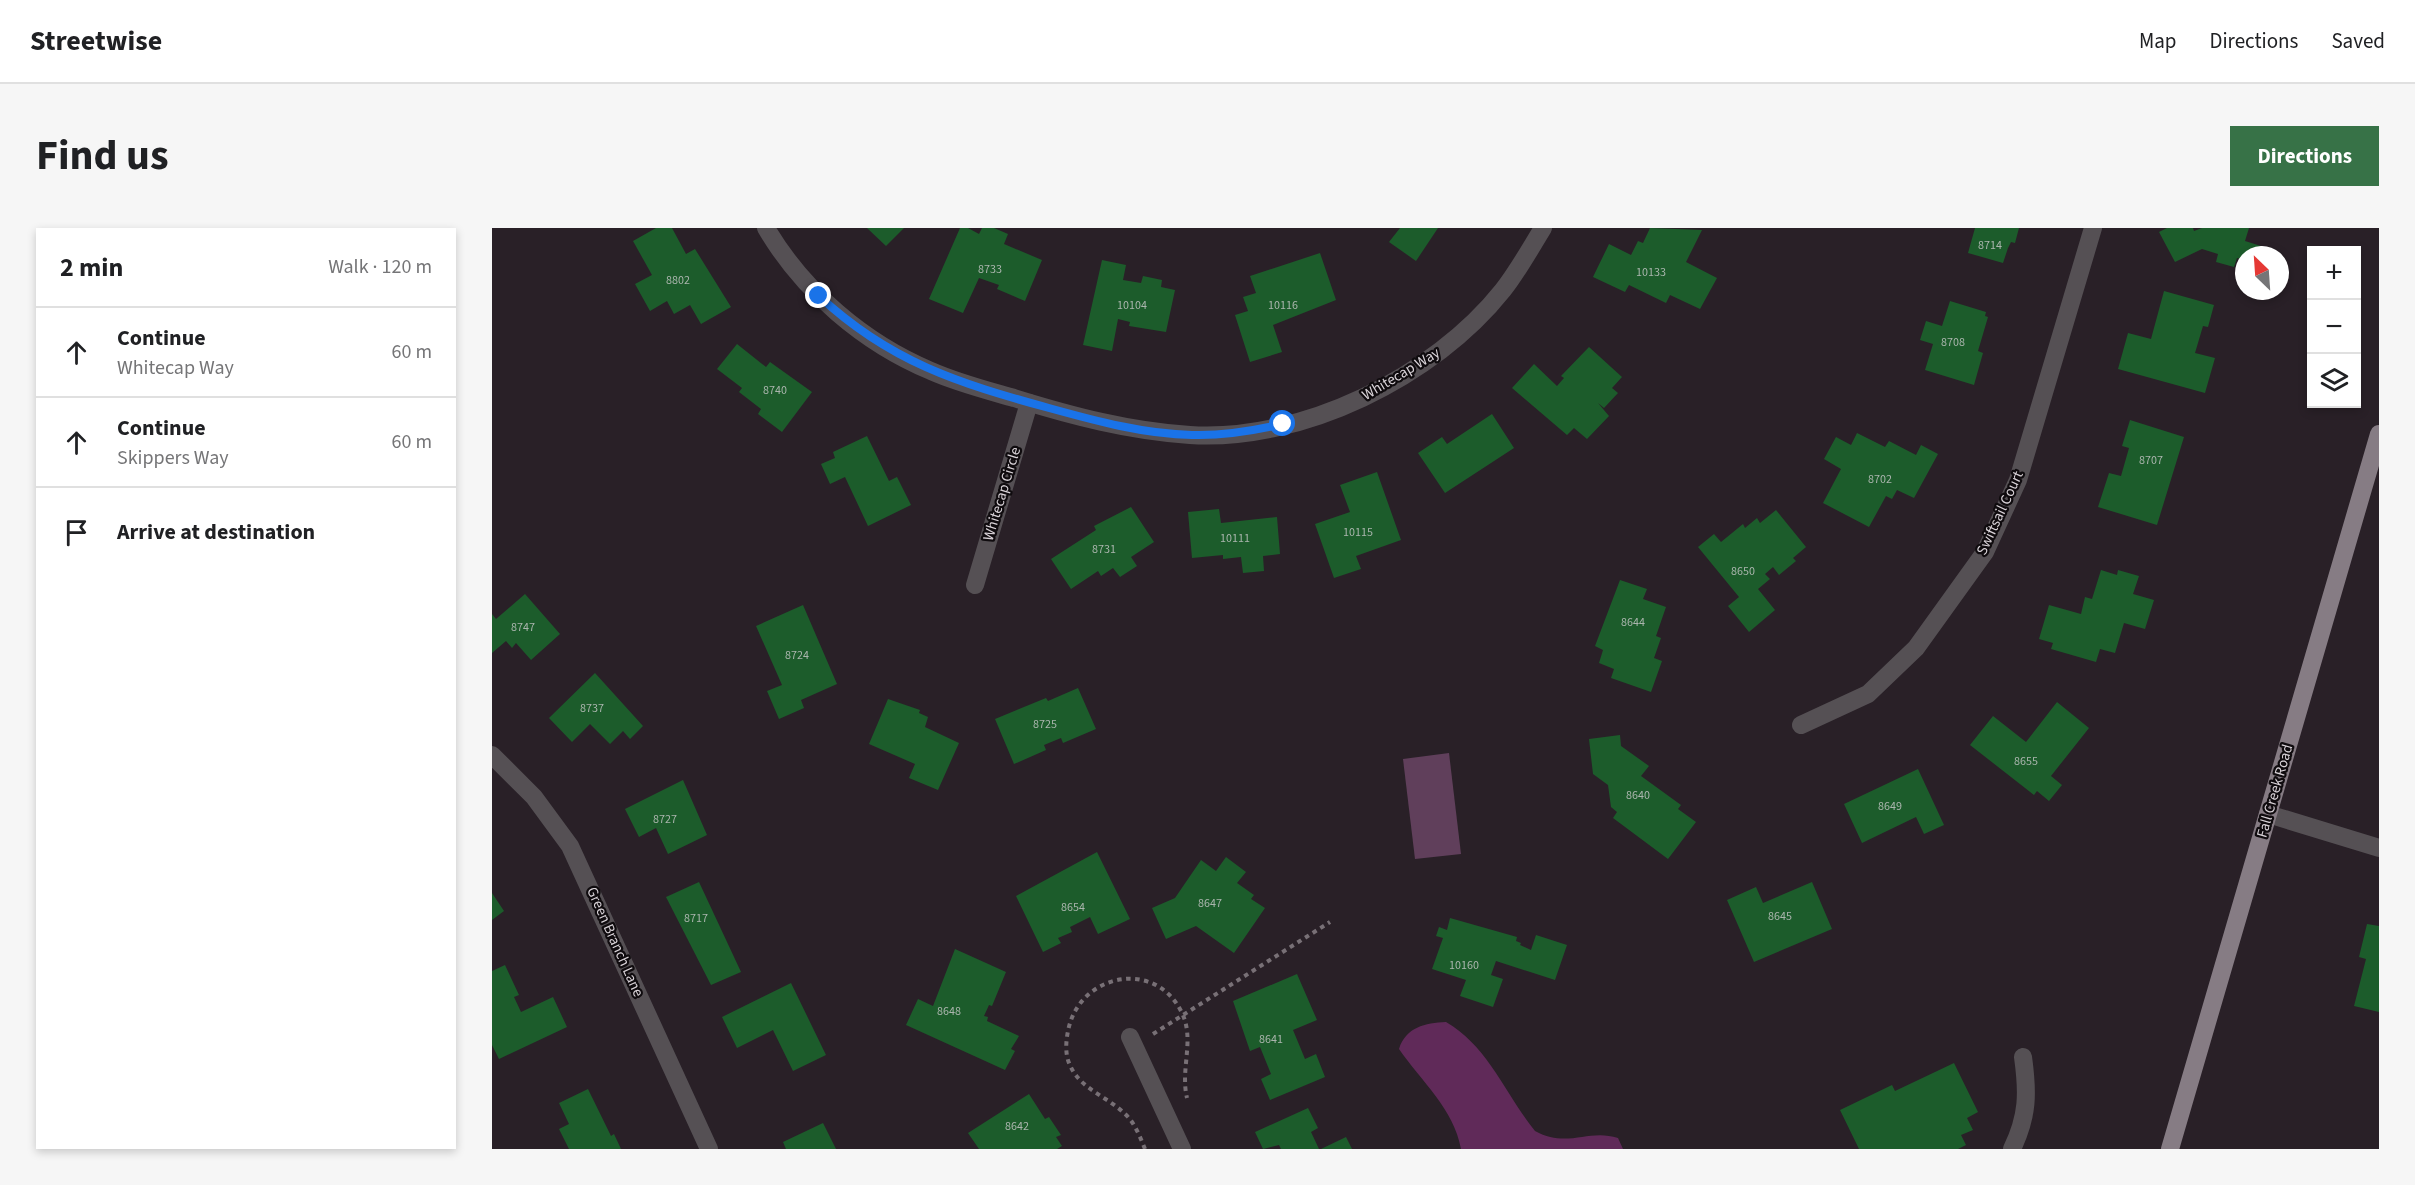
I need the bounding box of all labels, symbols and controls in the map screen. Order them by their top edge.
text: Streetwise [30,21,162,61]
text: Map [2139,26,2177,56]
text: Directions [2210,26,2298,56]
text: Saved [2331,26,2385,56]
text: Find us [36,126,169,186]
button: Directions [2230,126,2379,186]
house number: 8714 [1978,237,2002,254]
north arrow [2235,246,2289,300]
map controls [2307,246,2361,408]
button: + [2307,246,2361,300]
text: 2 min [60,249,123,286]
text: Walk · 120 m [328,253,432,281]
house number: 8733 [978,261,1002,278]
house number: 10133 [1636,264,1666,281]
house number: 8802 [666,272,690,289]
route end [805,282,831,308]
house number: 10104 [1117,297,1147,314]
house number: 10116 [1268,297,1298,314]
button: − [2307,300,2361,354]
text: Continue [117,322,206,354]
house number: 8708 [1941,334,1965,351]
icon: ahead [60,336,93,369]
text: 60 m [392,338,432,366]
street label: Whitecap Way [1358,342,1444,406]
text: Whitecap Way [117,354,234,382]
button: layers [2307,354,2361,408]
house number: 8740 [763,382,787,399]
route start [1269,410,1295,436]
text: Continue [117,412,206,444]
icon: ahead [60,426,93,459]
text: 60 m [392,428,432,456]
text: Skippers Way [117,444,229,472]
street label: Whitecap Circle [978,445,1026,543]
house number: 8707 [2139,452,2163,469]
street label: Swiftsail Court [1971,467,2029,559]
house number: 8702 [1868,471,1892,488]
icon: arrive [60,516,93,549]
text: Arrive at destination [117,516,315,548]
house number: 10115 [1343,524,1373,541]
house number: 10111 [1220,530,1250,547]
house number: 8731 [1092,541,1116,558]
house number: 8650 [1731,563,1755,580]
house number: 8644 [1621,614,1645,631]
house number: 8747 [511,619,535,636]
house number: 8724 [785,647,809,664]
house number: 8737 [580,700,604,717]
house number: 8725 [1033,716,1057,733]
street label: Fall Creek Road [2252,742,2298,840]
house number: 8655 [2014,753,2038,770]
house number: 8640 [1626,787,1650,804]
house number: 8649 [1878,798,1902,815]
house number: 8727 [653,811,677,828]
street label: Green Branch Lane [581,884,649,1000]
house number: 8647 [1198,895,1222,912]
house number: 8654 [1061,899,1085,916]
house number: 8645 [1768,908,1792,925]
house number: 8717 [684,910,708,927]
house number: 10160 [1449,957,1479,974]
house number: 8648 [937,1003,961,1020]
house number: 8641 [1259,1031,1283,1048]
house number: 8642 [1005,1118,1029,1135]

